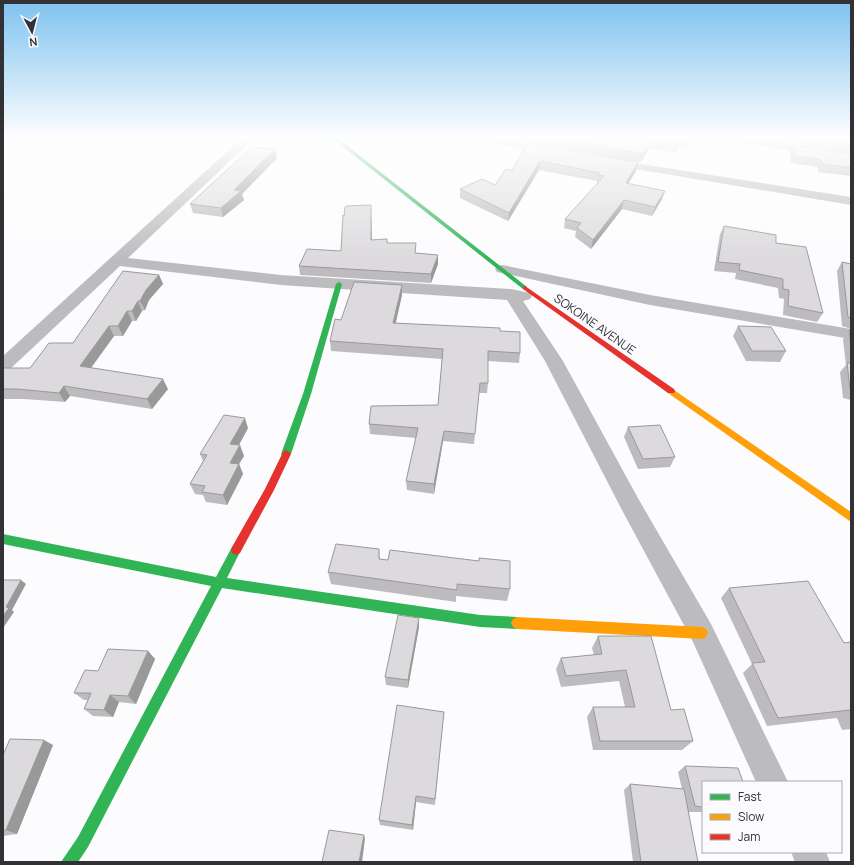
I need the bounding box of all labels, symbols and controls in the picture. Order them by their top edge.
north arrow [12,12,52,52]
text: N [28,34,38,50]
street label: SOKOINE AVENUE [551,289,639,359]
legend [702,781,842,853]
text: Fast [738,788,762,805]
text: Slow [738,808,764,825]
text: Jam [738,828,760,845]

